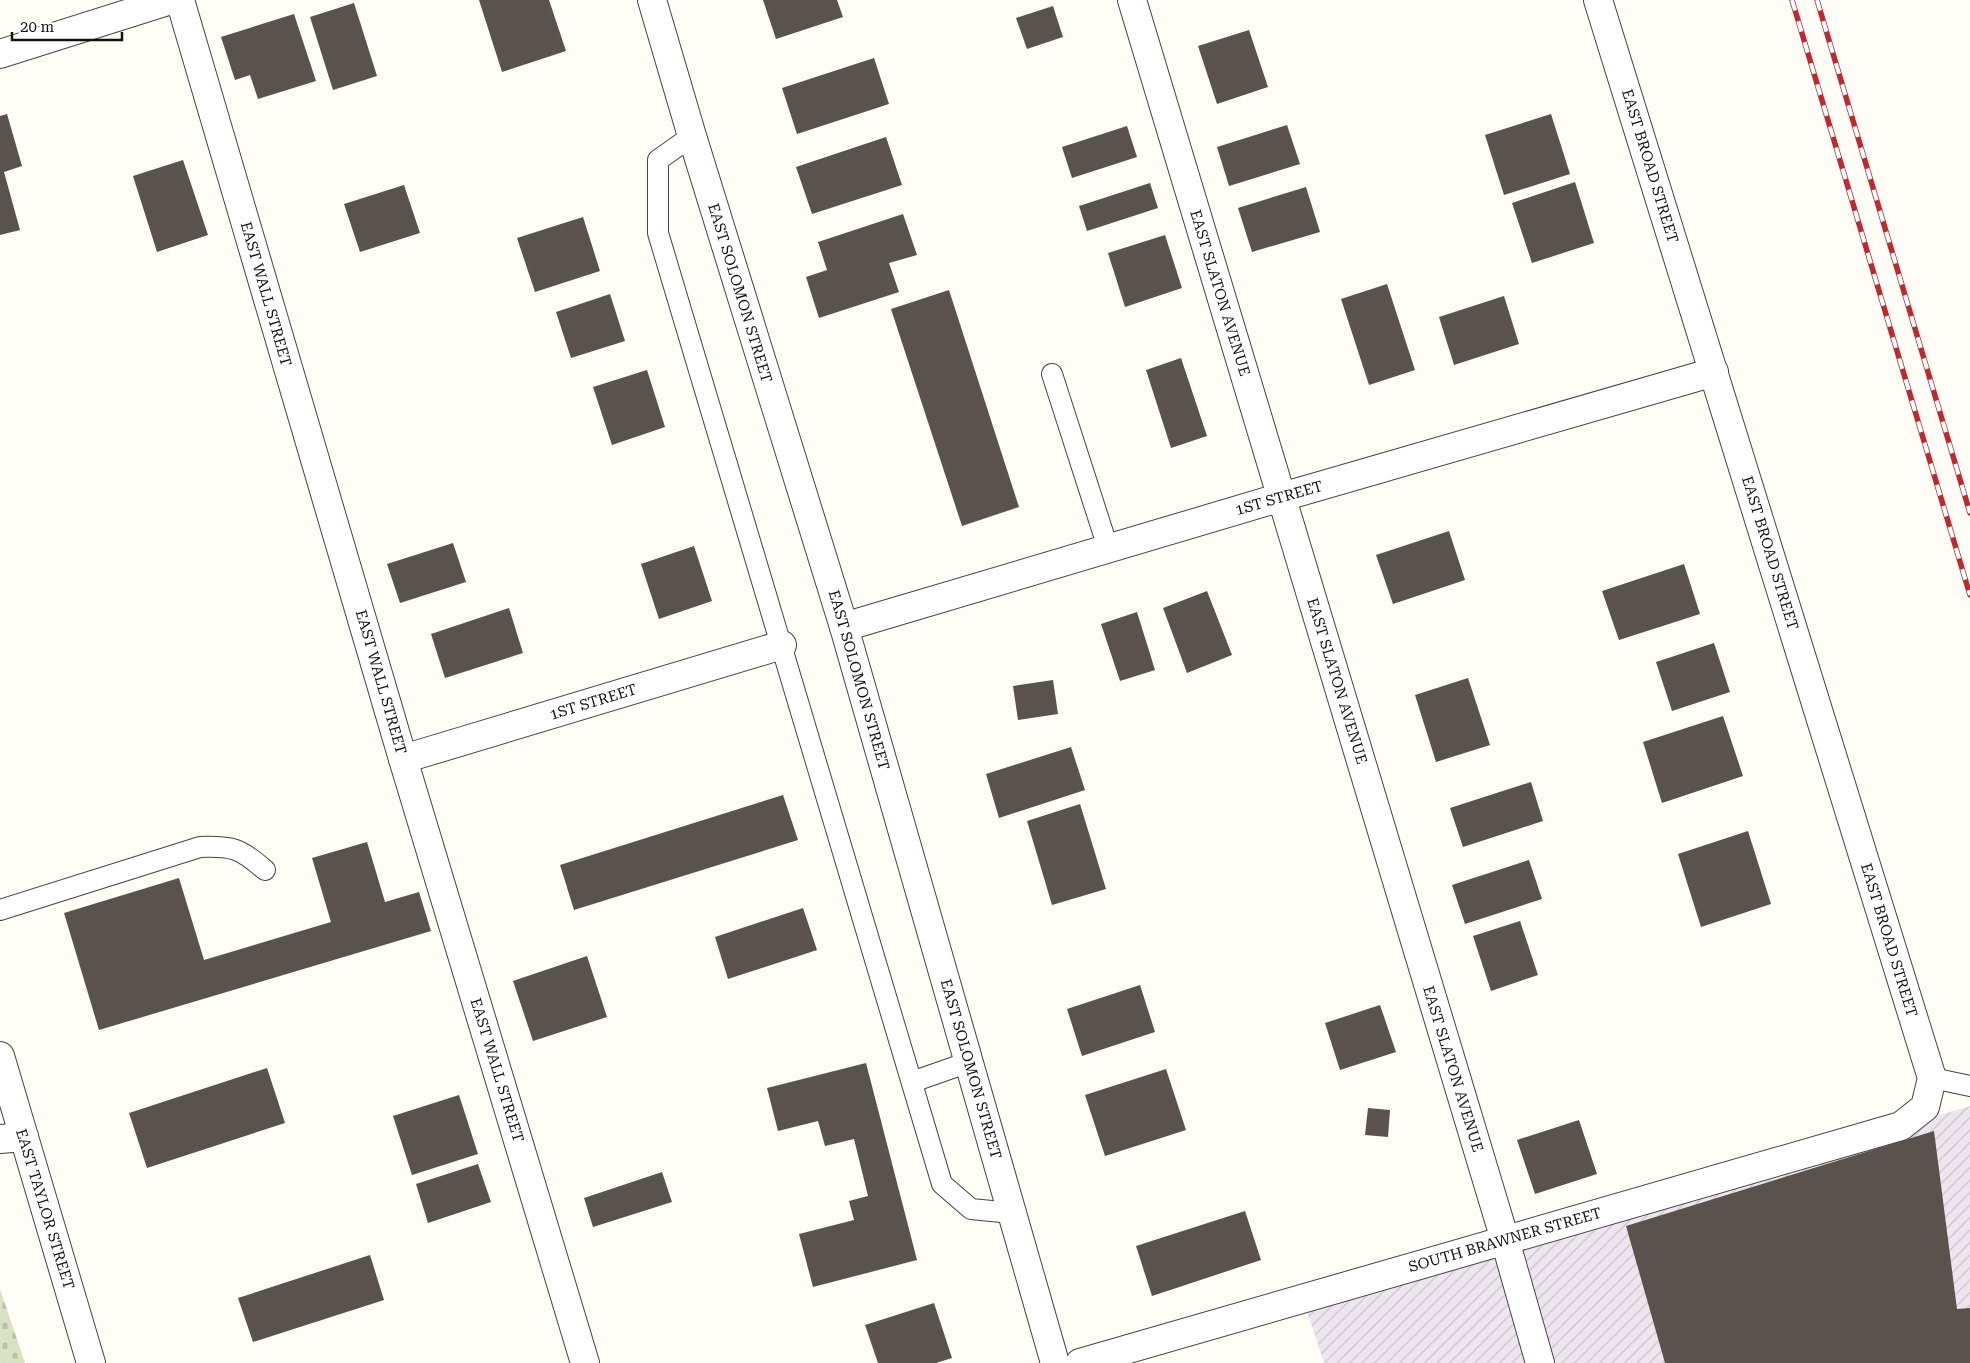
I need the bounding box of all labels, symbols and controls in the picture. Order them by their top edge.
scale bar [12,10,122,42]
text: 20 m [20,18,55,36]
street label: EAST BROAD STREET [1618,87,1682,245]
street label: EAST SOLOMON STREET [704,201,776,385]
street label: EAST SLATON AVENUE [1186,208,1254,378]
street label: EAST WALL STREET [237,220,295,368]
street label: EAST BROAD STREET [1738,474,1802,632]
street label: 1ST STREET [1233,477,1325,519]
street label: EAST SOLOMON STREET [825,588,893,772]
street label: EAST SLATON AVENUE [1303,596,1371,766]
street label: EAST WALL STREET [352,608,410,756]
street label: 1ST STREET [547,680,639,724]
street label: EAST BROAD STREET [1857,861,1921,1019]
street label: EAST SOLOMON STREET [937,977,1005,1161]
street label: EAST SLATON AVENUE [1419,984,1487,1154]
street label: EAST WALL STREET [467,996,527,1144]
street label: EAST TAYLOR STREET [12,1127,78,1291]
street label: SOUTH BRAWNER STREET [1407,1204,1603,1276]

